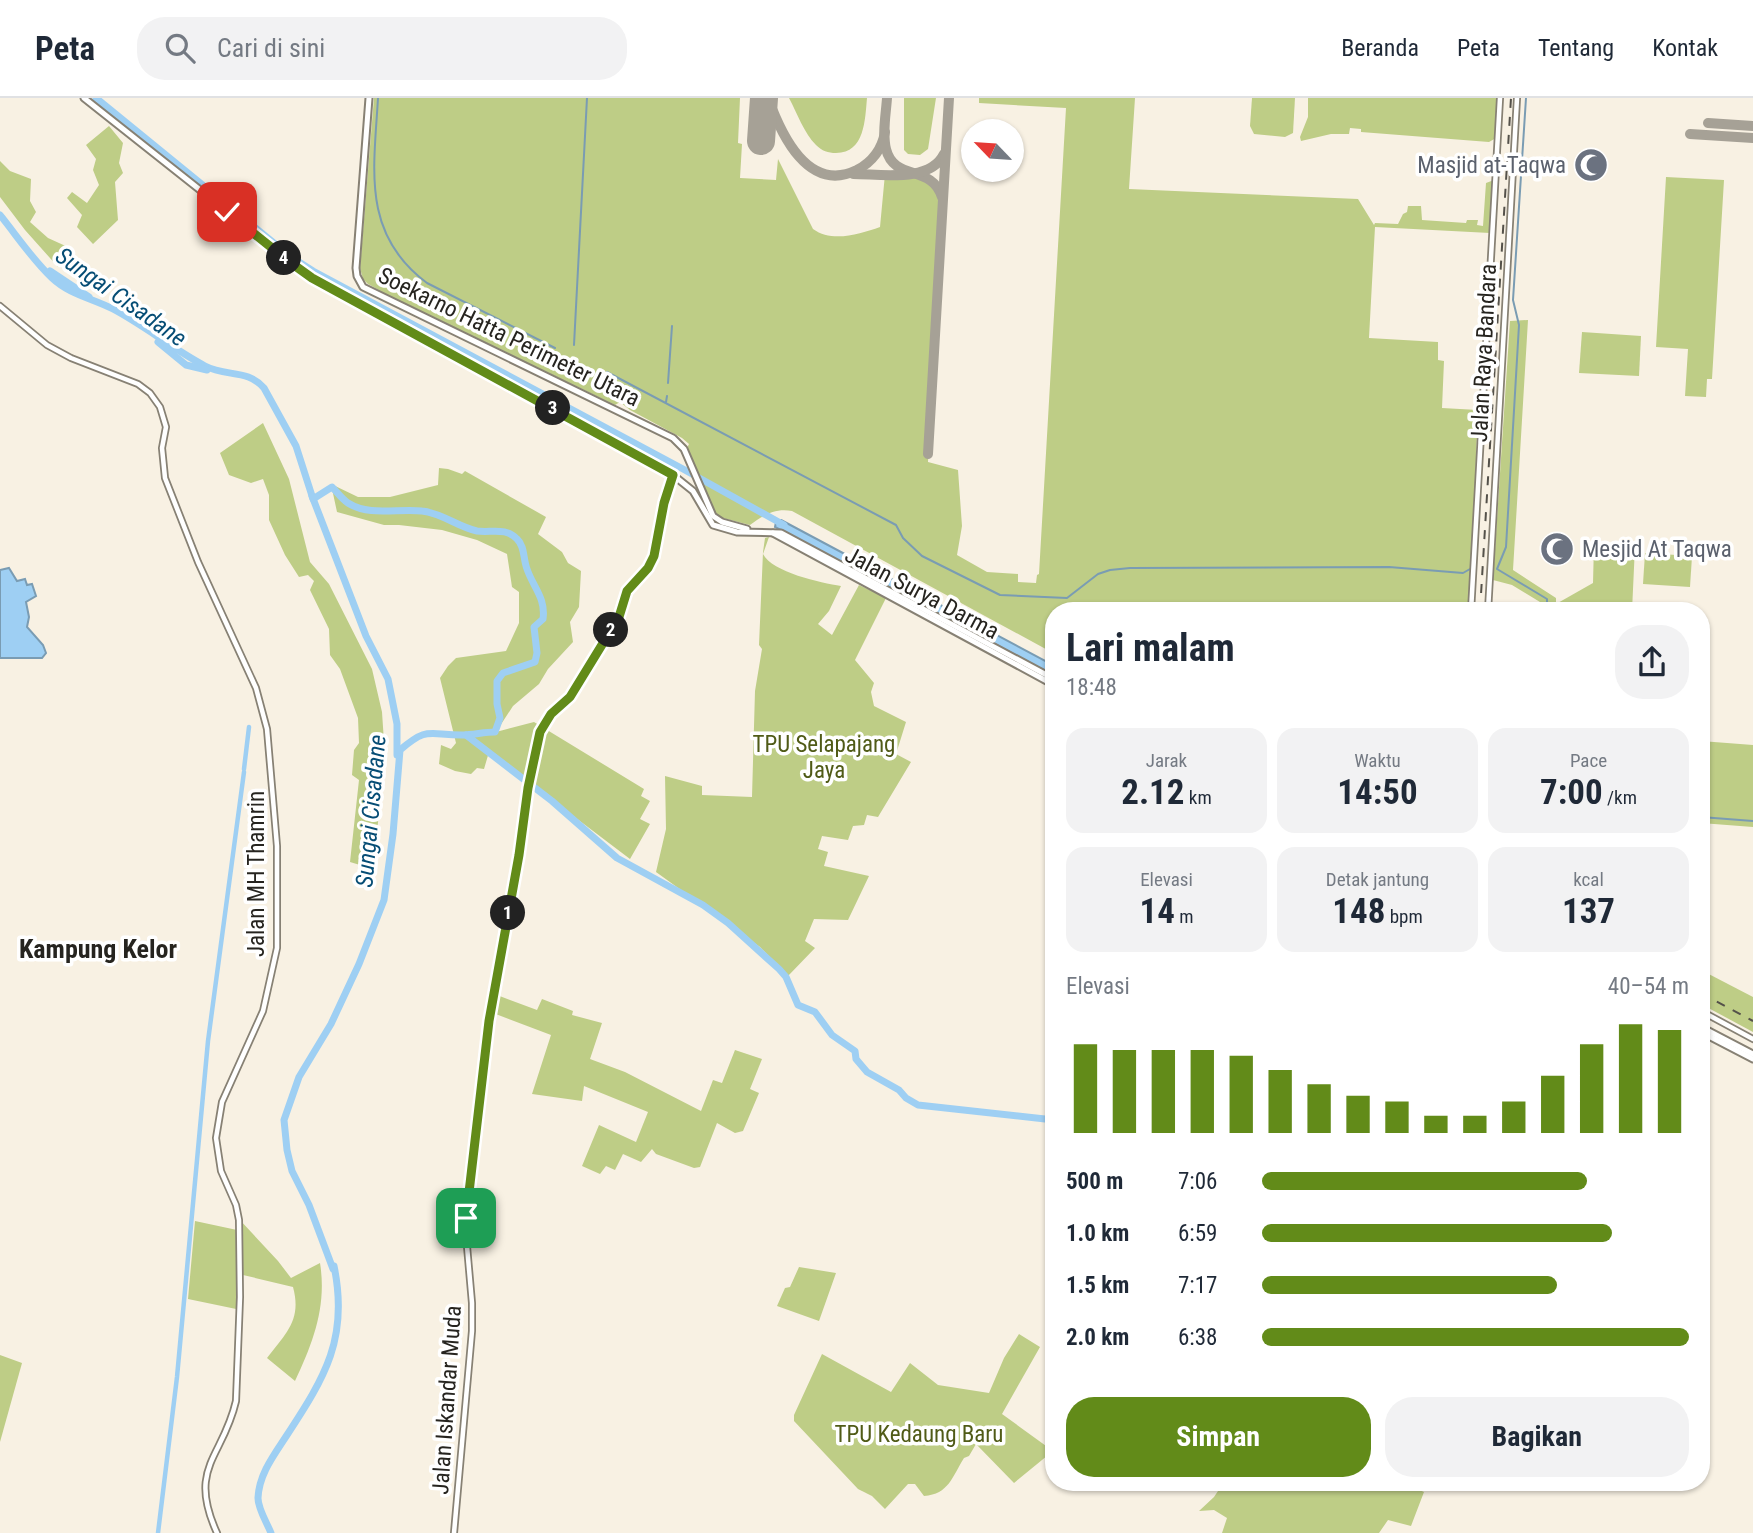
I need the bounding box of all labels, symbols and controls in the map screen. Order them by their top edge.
search box [137,17,627,80]
text: Peta [35,29,95,68]
icon: search [161,29,199,67]
text: Cari di sini [217,33,325,63]
text: Beranda [1341,34,1419,62]
text: Peta [1457,34,1500,62]
text: Tentang [1538,34,1614,62]
text: Kontak [1652,34,1718,62]
north arrow [961,119,1024,182]
map controls [961,119,1024,182]
mosque icon: Masjid at-Taqwa [1572,146,1610,184]
place label: Masjid at-Taqwa [1417,152,1566,179]
pin [197,182,257,242]
icon: check [208,193,246,231]
pin: 4 [266,240,302,276]
water label: Sungai Cisadane [50,242,192,352]
text: 4 [279,246,288,269]
street label: Soekarno Hatta Perimeter Utara [374,262,644,412]
street label: Jalan Raya Bandara [1466,263,1502,443]
pin: 3 [536,390,570,426]
text: 3 [548,396,557,419]
mosque icon: Mesjid At Taqwa [1538,530,1576,568]
place label: Mesjid At Taqwa [1582,536,1732,563]
street label: Jalan Surya Darma [840,541,1004,645]
pin: 2 [594,612,628,648]
text: 2 [606,618,615,641]
button: share [1615,625,1689,699]
text: Lari malam [1066,626,1235,670]
text: 18:48 [1066,674,1117,701]
park label: TPU Selapajang Jaya [753,731,895,784]
water label: Sungai Cisadane [350,733,392,889]
text: Jarak [1146,749,1187,772]
text: Waktu [1354,749,1401,772]
text: Pace [1570,749,1607,772]
text: 2.12 [1121,772,1185,813]
text: 14:50 [1337,772,1418,813]
text: 7:00 [1540,772,1603,813]
text: km [1185,786,1212,809]
text: /km [1603,786,1637,809]
street label: Jalan MH Thamrin [243,791,270,957]
text: Elevasi [1140,868,1193,891]
text: Detak jantung [1326,868,1429,891]
text: kcal [1573,868,1604,891]
text: 14 [1139,891,1175,932]
text: 148 [1332,891,1385,932]
text: 137 [1562,891,1615,932]
pin: 1 [490,896,526,930]
text: 1 [503,901,512,924]
text: m [1175,905,1194,928]
text: bpm [1385,905,1423,928]
district label: Kampung Kelor [19,934,177,964]
text: Elevasi [1066,973,1130,1000]
text: 40–54 m [1608,973,1689,1000]
text: 500 m [1066,1168,1123,1195]
text: 7:06 [1178,1168,1217,1195]
pin [436,1188,496,1248]
icon: arrive [447,1199,485,1237]
text: 1.0 km [1066,1220,1129,1247]
text: 6:59 [1178,1220,1217,1247]
text: 1.5 km [1066,1272,1129,1299]
text: 7:17 [1178,1272,1217,1299]
street label: Jalan Iskandar Muda [427,1305,467,1495]
text: 2.0 km [1066,1324,1129,1351]
text: 6:38 [1178,1324,1217,1351]
button: Simpan [1066,1397,1371,1477]
button: Bagikan [1385,1397,1689,1477]
park label: TPU Kedaung Baru [835,1421,1003,1448]

